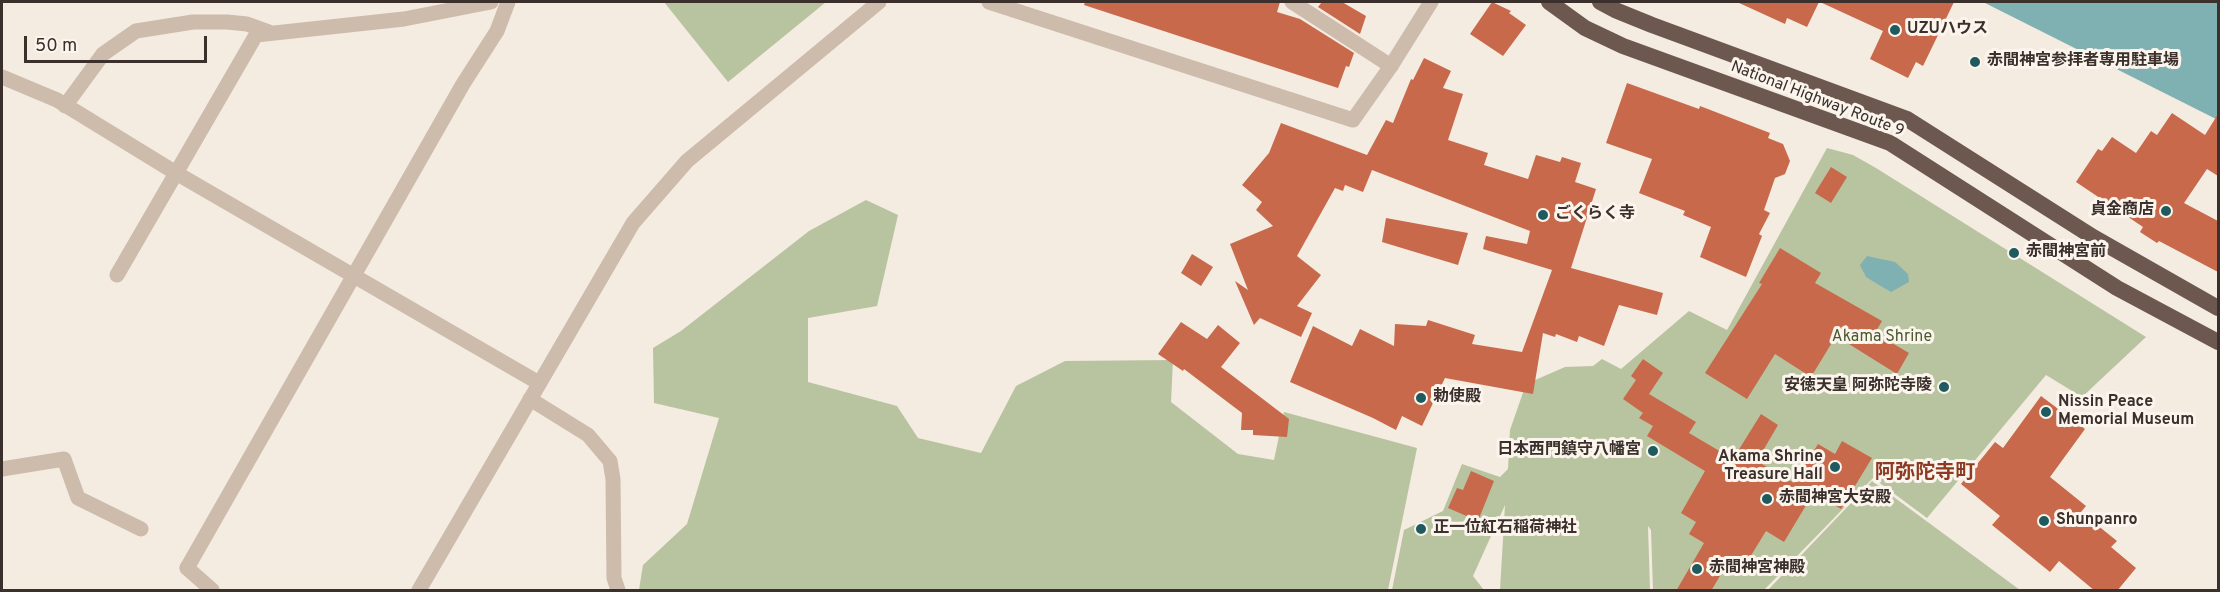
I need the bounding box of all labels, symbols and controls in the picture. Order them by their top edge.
place label: UZUハウス [1907,20,1988,40]
marker: UZUハウス [1888,23,1902,37]
scale bar [27,24,210,62]
text: 50 m [35,35,77,58]
place label: 赤間神宮参拝者専用駐車場 [1987,52,2179,72]
marker: 赤間神宮参拝者専用駐車場 [1968,55,1982,69]
street label: National Highway Route 9 [1728,58,1906,142]
place label: 貞金商店 [2090,201,2154,221]
marker: 貞金商店 [2159,204,2173,218]
place label: ごくらく寺 [1555,205,1635,225]
marker: ごくらく寺 [1536,208,1550,222]
place label: 赤間神宮前 [2026,243,2106,263]
marker: 赤間神宮前 [2007,246,2021,260]
park label: Akama Shrine [1832,328,1932,348]
place label: 安徳天皇 阿弥陀寺陵 [1784,377,1932,397]
marker: 安徳天皇 阿弥陀寺陵 [1937,380,1951,394]
place label: 勅使殿 [1433,388,1481,408]
marker: 勅使殿 [1414,391,1428,405]
place label: Nissin Peace Memorial Museum [2058,393,2194,431]
marker: Nissin Peace Memorial Museum [2039,405,2053,419]
place label: 日本西門鎮守八幡宮 [1497,441,1641,461]
marker: 日本西門鎮守八幡宮 [1646,444,1660,458]
place label: Akama Shrine Treasure Hall [1718,448,1823,486]
marker: Akama Shrine Treasure Hall [1828,460,1842,474]
district label: 阿弥陀寺町 [1875,462,1975,486]
place label: 赤間神宮大安殿 [1779,489,1891,509]
marker: 赤間神宮大安殿 [1760,492,1774,506]
place label: Shunpanro [2056,511,2138,531]
marker: Shunpanro [2037,514,2051,528]
place label: 正一位紅石稲荷神社 [1433,519,1577,539]
marker: 正一位紅石稲荷神社 [1414,522,1428,536]
place label: 赤間神宮神殿 [1709,559,1805,579]
marker: 赤間神宮神殿 [1690,562,1704,576]

